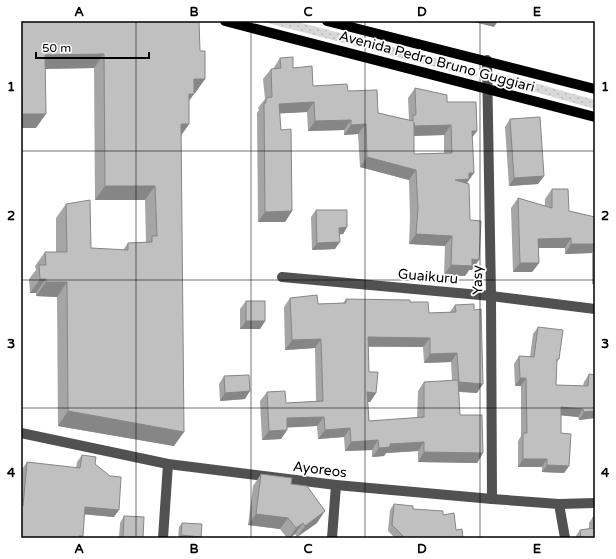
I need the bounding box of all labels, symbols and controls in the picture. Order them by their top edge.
text: A [74,4,84,20]
text: B [189,4,199,20]
text: C [303,4,313,20]
text: D [417,4,427,20]
text: E [533,4,541,20]
street label: Avenida Pedro Bruno Guggiari [337,27,537,96]
scale bar [36,34,149,60]
text: 50 m [42,41,71,55]
text: 1 [7,79,15,95]
text: 1 [601,79,609,95]
text: 2 [7,208,15,224]
text: 2 [601,208,609,224]
street label: Yasy [469,264,486,295]
street label: Guaikuru [397,265,459,288]
text: 3 [7,336,15,352]
text: 3 [601,336,609,352]
street label: Ayoreos [292,458,348,481]
text: 4 [7,465,16,481]
text: 4 [601,465,610,481]
text: A [74,541,84,557]
text: B [189,541,199,557]
text: C [303,541,313,557]
text: D [417,541,427,557]
text: E [533,541,541,557]

